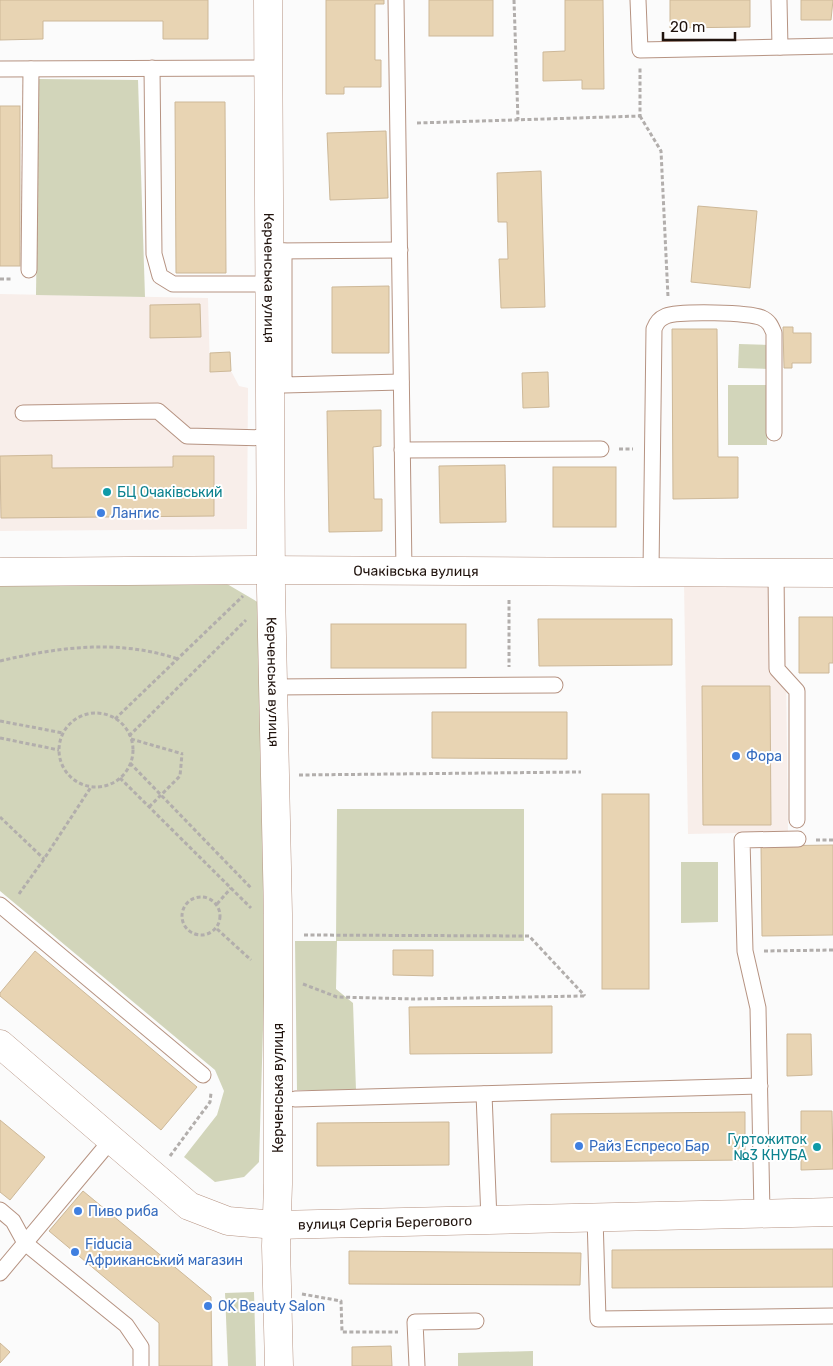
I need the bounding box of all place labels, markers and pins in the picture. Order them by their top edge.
place label: БЦ Очаківський [117,484,223,501]
marker: БЦ Очаківський [101,486,113,498]
place label: Лангис [111,505,160,522]
marker: Лангис [95,507,107,519]
place label: Фора [746,748,782,765]
marker: Фора [730,750,742,762]
place label: Гуртожиток №3 КНУБА [727,1131,808,1164]
place label: Райз Еспресо Бар [589,1138,710,1155]
marker: Райз Еспресо Бар [573,1140,585,1152]
marker: Гуртожиток №3 КНУБА [811,1141,823,1153]
place label: Пиво риба [88,1203,159,1220]
marker: Пиво риба [72,1205,84,1217]
place label: Fiducia Африканський магазин [85,1236,243,1269]
marker: Fiducia Африканський магазин [69,1246,81,1258]
place label: OK Beauty Salon [218,1298,325,1315]
marker: OK Beauty Salon [202,1300,214,1312]

